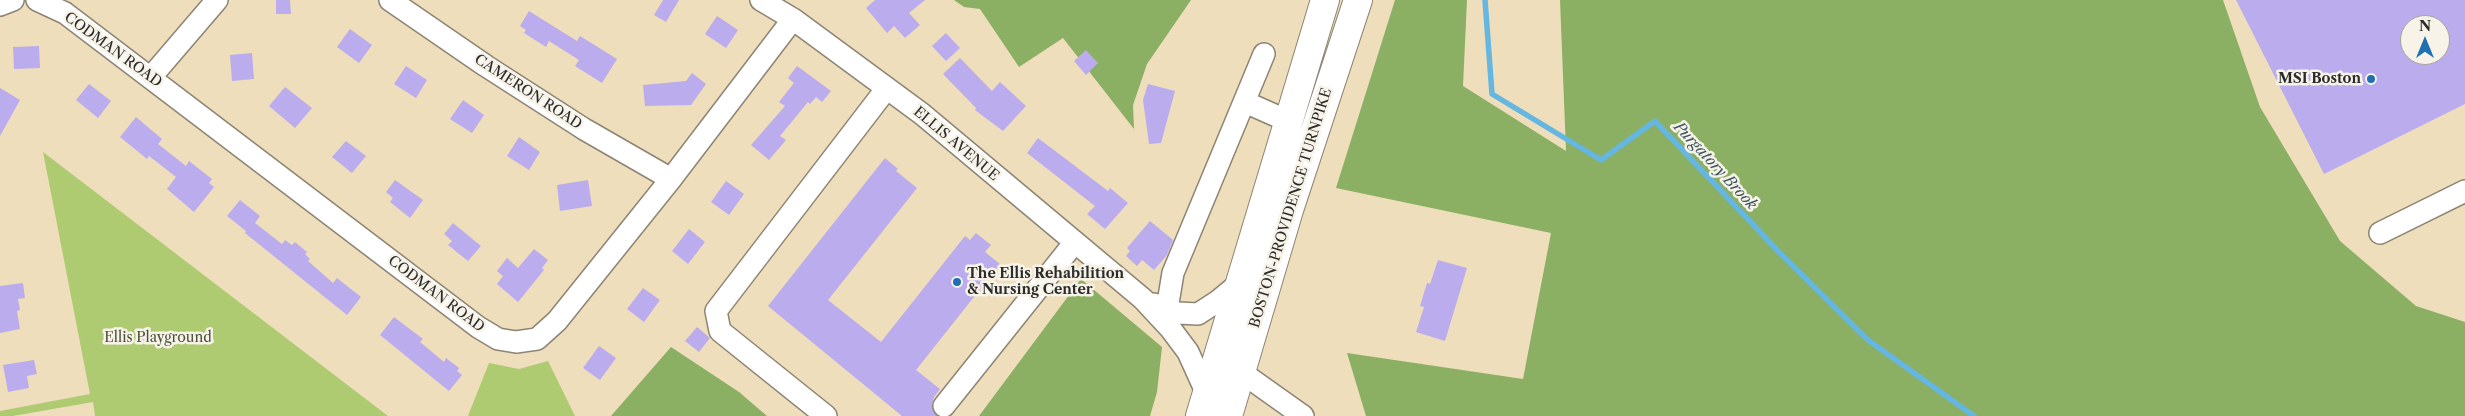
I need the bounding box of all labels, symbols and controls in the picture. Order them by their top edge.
street label: CODMAN ROAD [61,9,165,91]
north arrow [2400,15,2450,65]
text: N [2419,17,2431,35]
street label: CAMERON ROAD [471,51,585,133]
place label: MSI Boston [2278,71,2361,87]
marker: MSI Boston [2365,73,2377,85]
street label: BOSTON-PROVIDENCE TURNPIKE [1246,86,1336,330]
street label: ELLIS AVENUE [910,103,1002,185]
water label: Purgatory Brook [1670,118,1760,214]
street label: CODMAN ROAD [385,252,487,336]
place label: The Ellis Rehabilition & Nursing Center [967,266,1124,298]
marker: The Ellis Rehabilition & Nursing Center [951,276,963,288]
park label: Ellis Playground [104,330,212,346]

